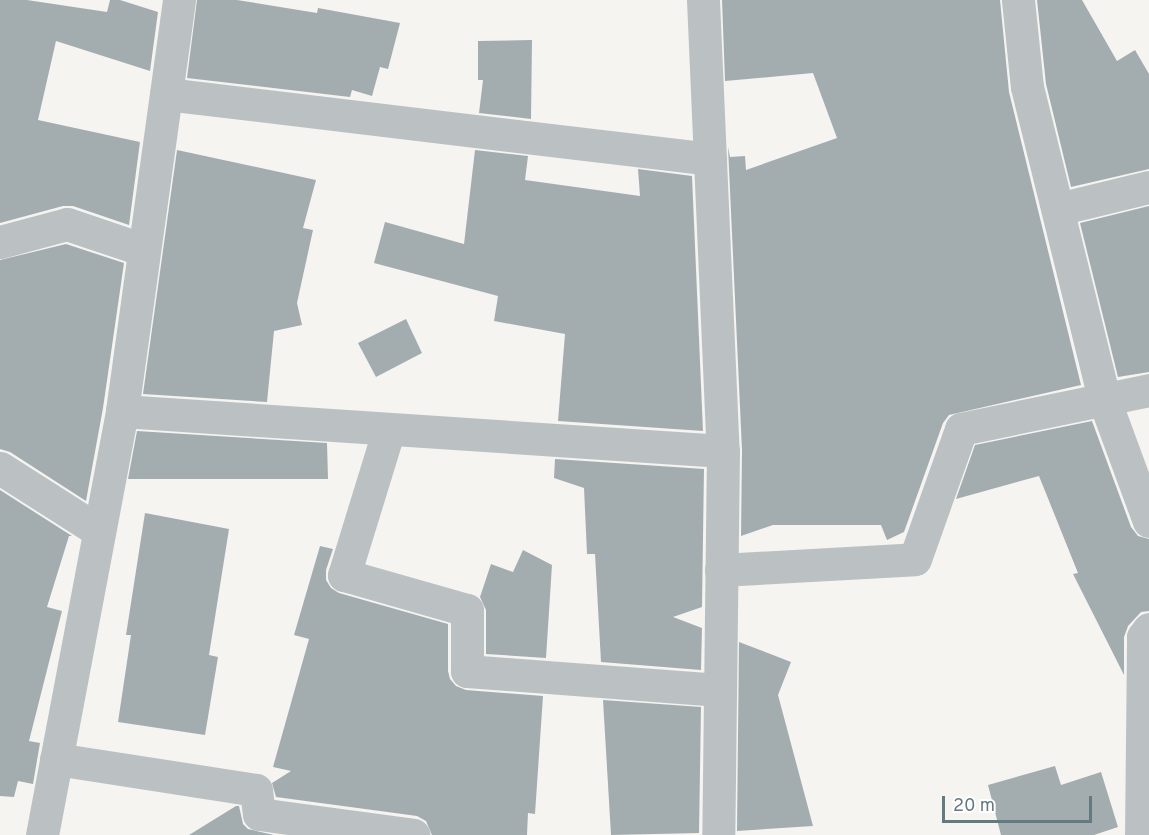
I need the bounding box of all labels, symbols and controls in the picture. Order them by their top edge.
scale bar [945,784,1095,822]
text: 20 m [953,795,995,818]

